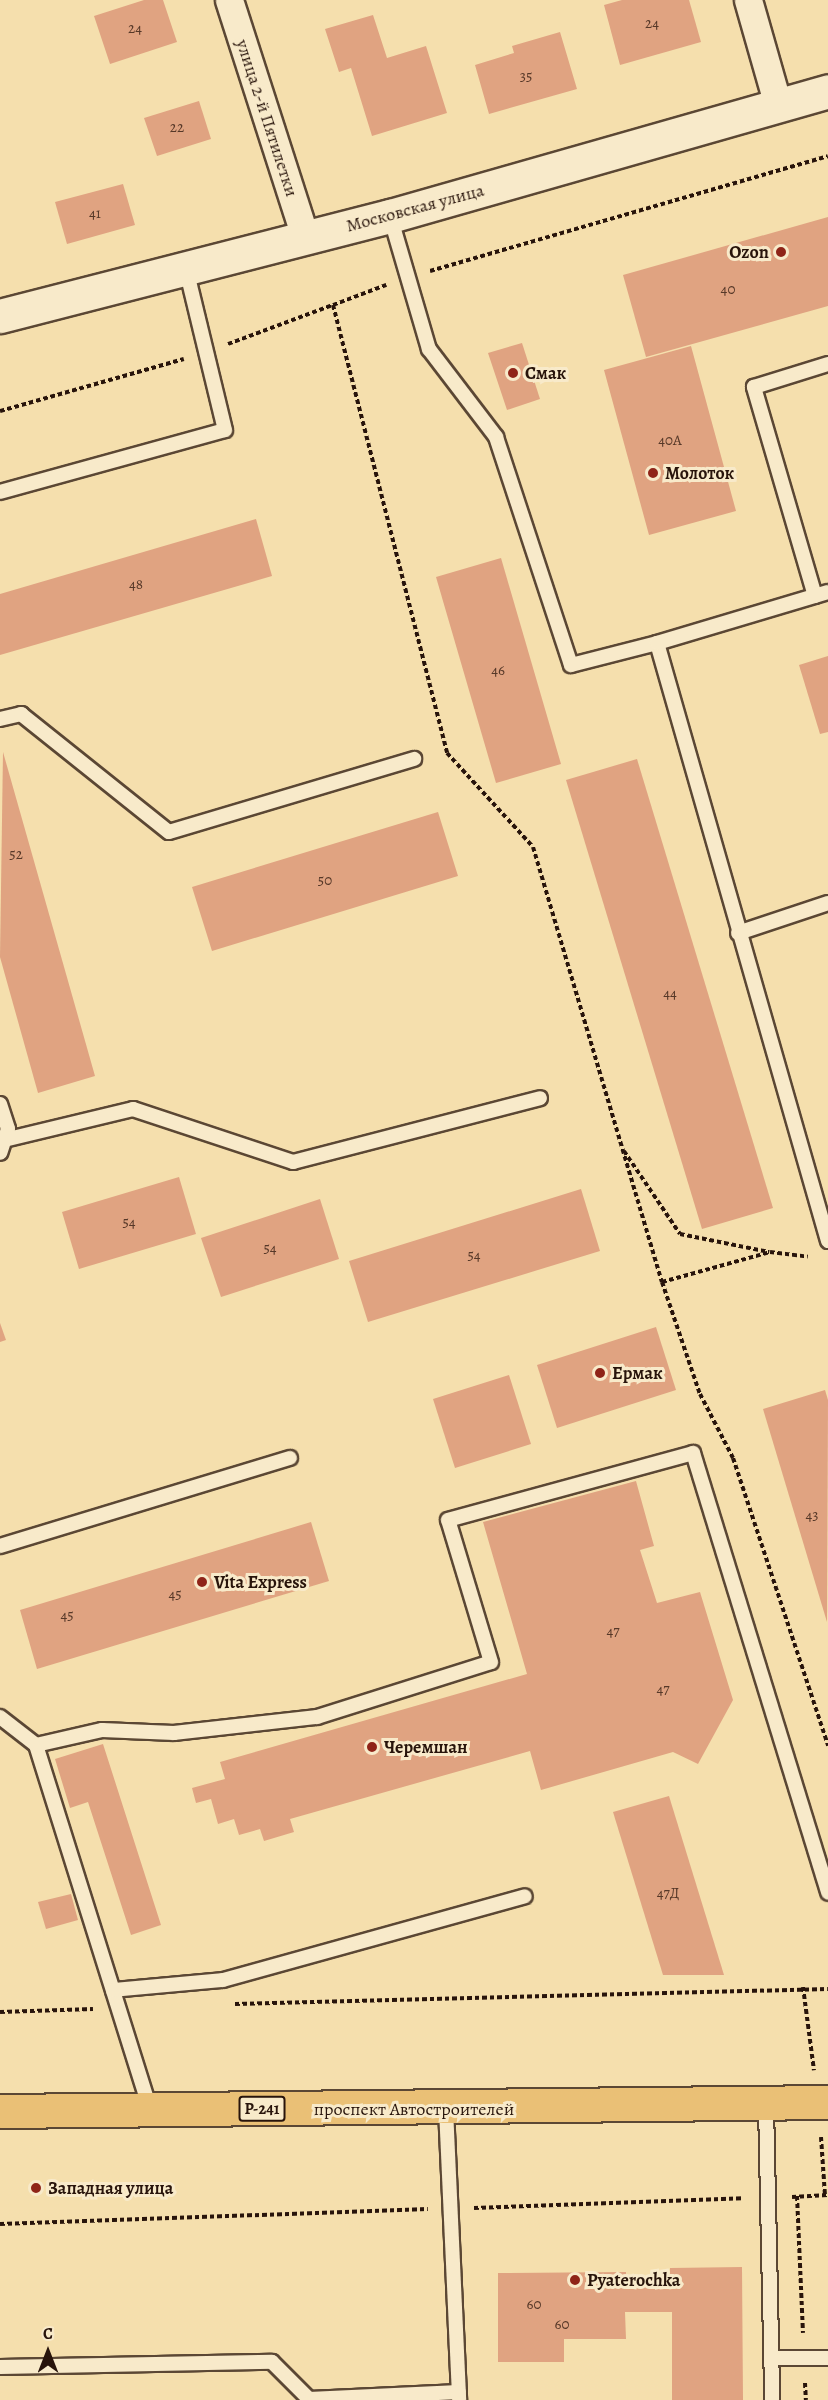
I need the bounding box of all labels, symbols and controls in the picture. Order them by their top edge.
house number: 24 [645,15,659,33]
house number: 24 [128,20,142,38]
street label: улица 2-й Пятилетки [231,37,303,199]
house number: 35 [520,68,532,86]
house number: 22 [170,119,184,137]
street label: Московская улица [344,179,486,237]
house number: 41 [89,205,101,223]
place label: Ozon [729,241,769,263]
marker: Ozon [774,245,788,259]
house number: 40 [721,281,735,299]
place label: Смак [525,362,566,384]
marker: Смак [506,366,520,380]
house number: 40А [658,432,682,450]
place label: Молоток [665,462,734,484]
marker: Молоток [646,466,660,480]
house number: 48 [129,576,143,594]
house number: 46 [491,662,505,680]
house number: 52 [9,846,23,864]
house number: 50 [318,872,332,890]
house number: 44 [663,985,677,1003]
house number: 54 [122,1214,136,1232]
house number: 54 [263,1240,277,1258]
house number: 54 [467,1247,481,1265]
place label: Ермак [612,1362,663,1384]
marker: Ермак [593,1366,607,1380]
house number: 43 [805,1507,819,1525]
place label: Vita Express [214,1571,307,1593]
marker: Vita Express [195,1575,209,1589]
house number: 45 [168,1586,182,1604]
house number: 45 [60,1607,74,1625]
house number: 47 [606,1623,620,1641]
house number: 47 [656,1681,670,1699]
place label: Черемшан [384,1736,468,1758]
marker: Черемшан [365,1740,379,1754]
house number: 47Д [657,1885,679,1903]
road number: Р-241 [238,2096,286,2122]
street label: проспект Автостроителей [314,2098,514,2120]
place label: Западная улица [48,2177,173,2199]
marker: Западная улица [29,2181,43,2195]
place label: Pyaterochka [587,2269,680,2291]
marker: Pyaterochka [568,2273,582,2287]
house number: 60 [527,2296,541,2314]
house number: 60 [555,2316,569,2334]
north arrow [18,2322,78,2382]
text: С [43,2323,53,2345]

